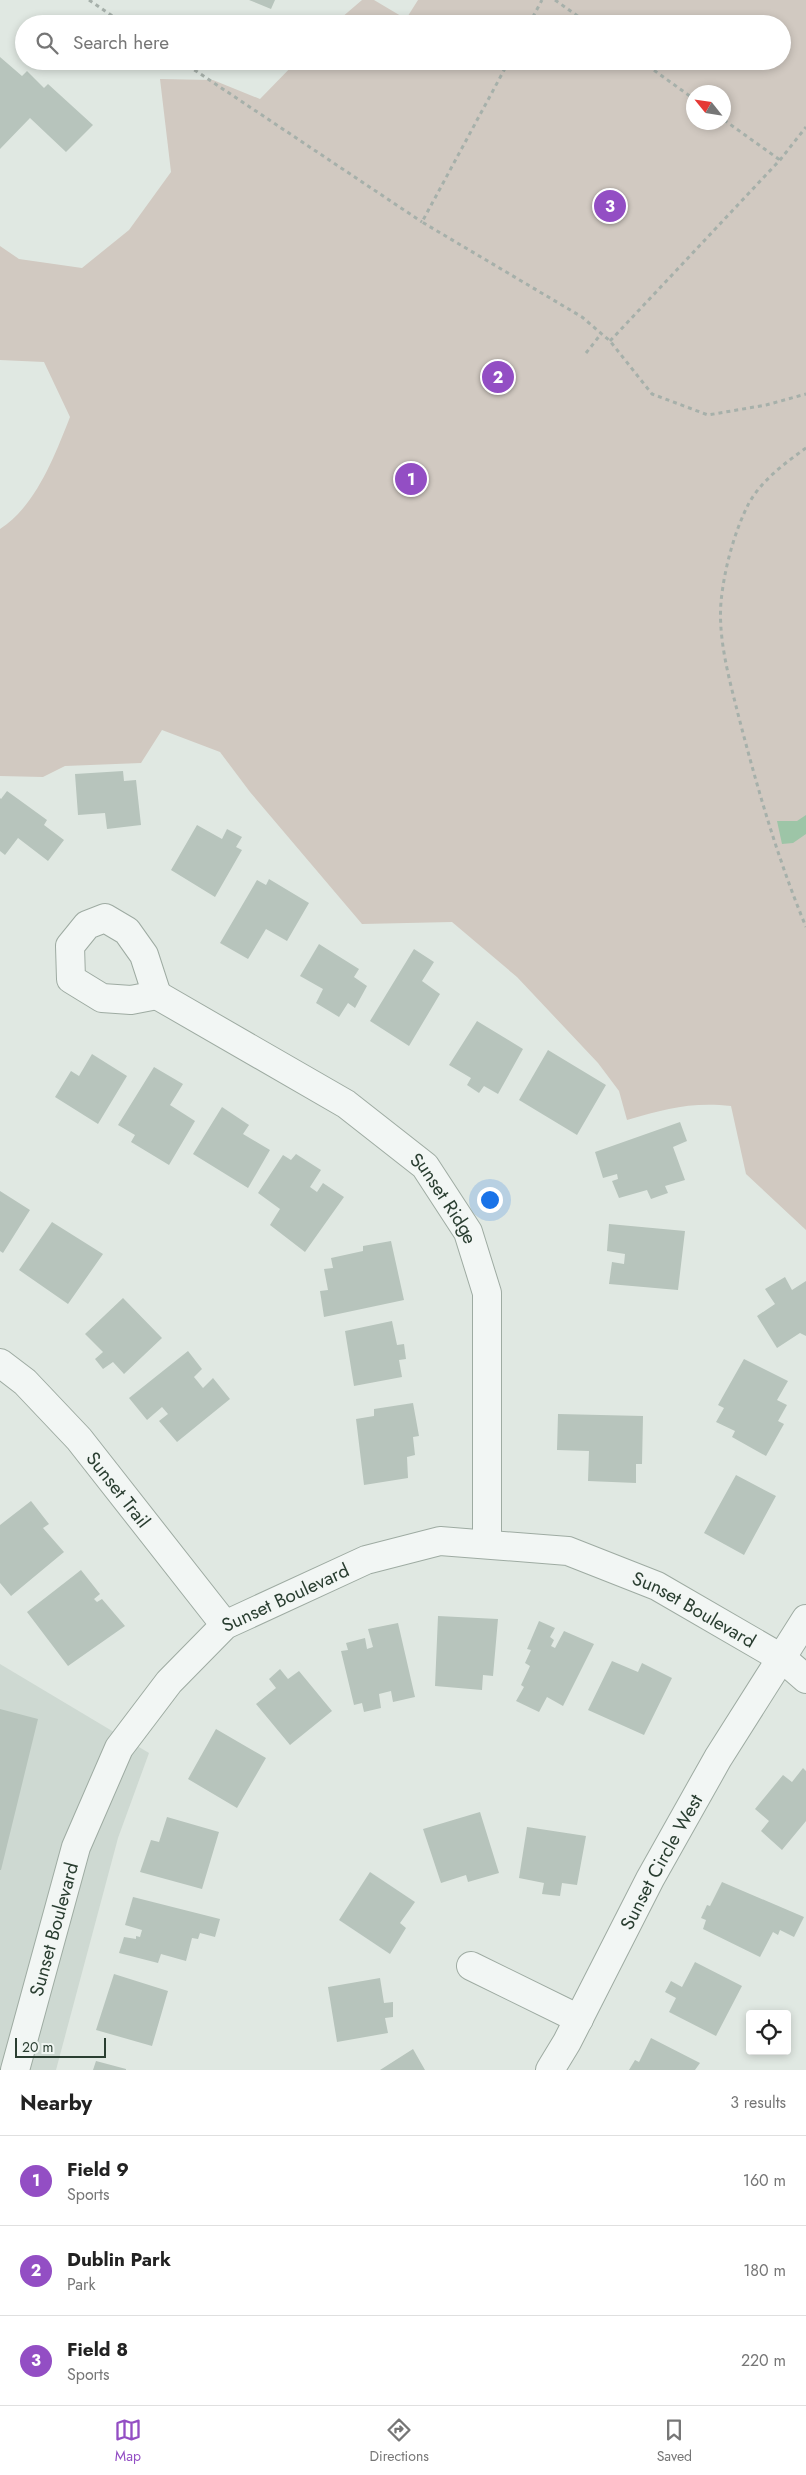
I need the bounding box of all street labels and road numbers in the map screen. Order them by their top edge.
street label: Sunset Ridge [404,1146,484,1247]
street label: Sunset Trail [80,1446,157,1534]
street label: Sunset Boulevard [217,1557,354,1639]
street label: Sunset Boulevard [628,1565,761,1654]
street label: Sunset Circle West [613,1789,709,1934]
street label: Sunset Boulevard [23,1859,85,1999]

